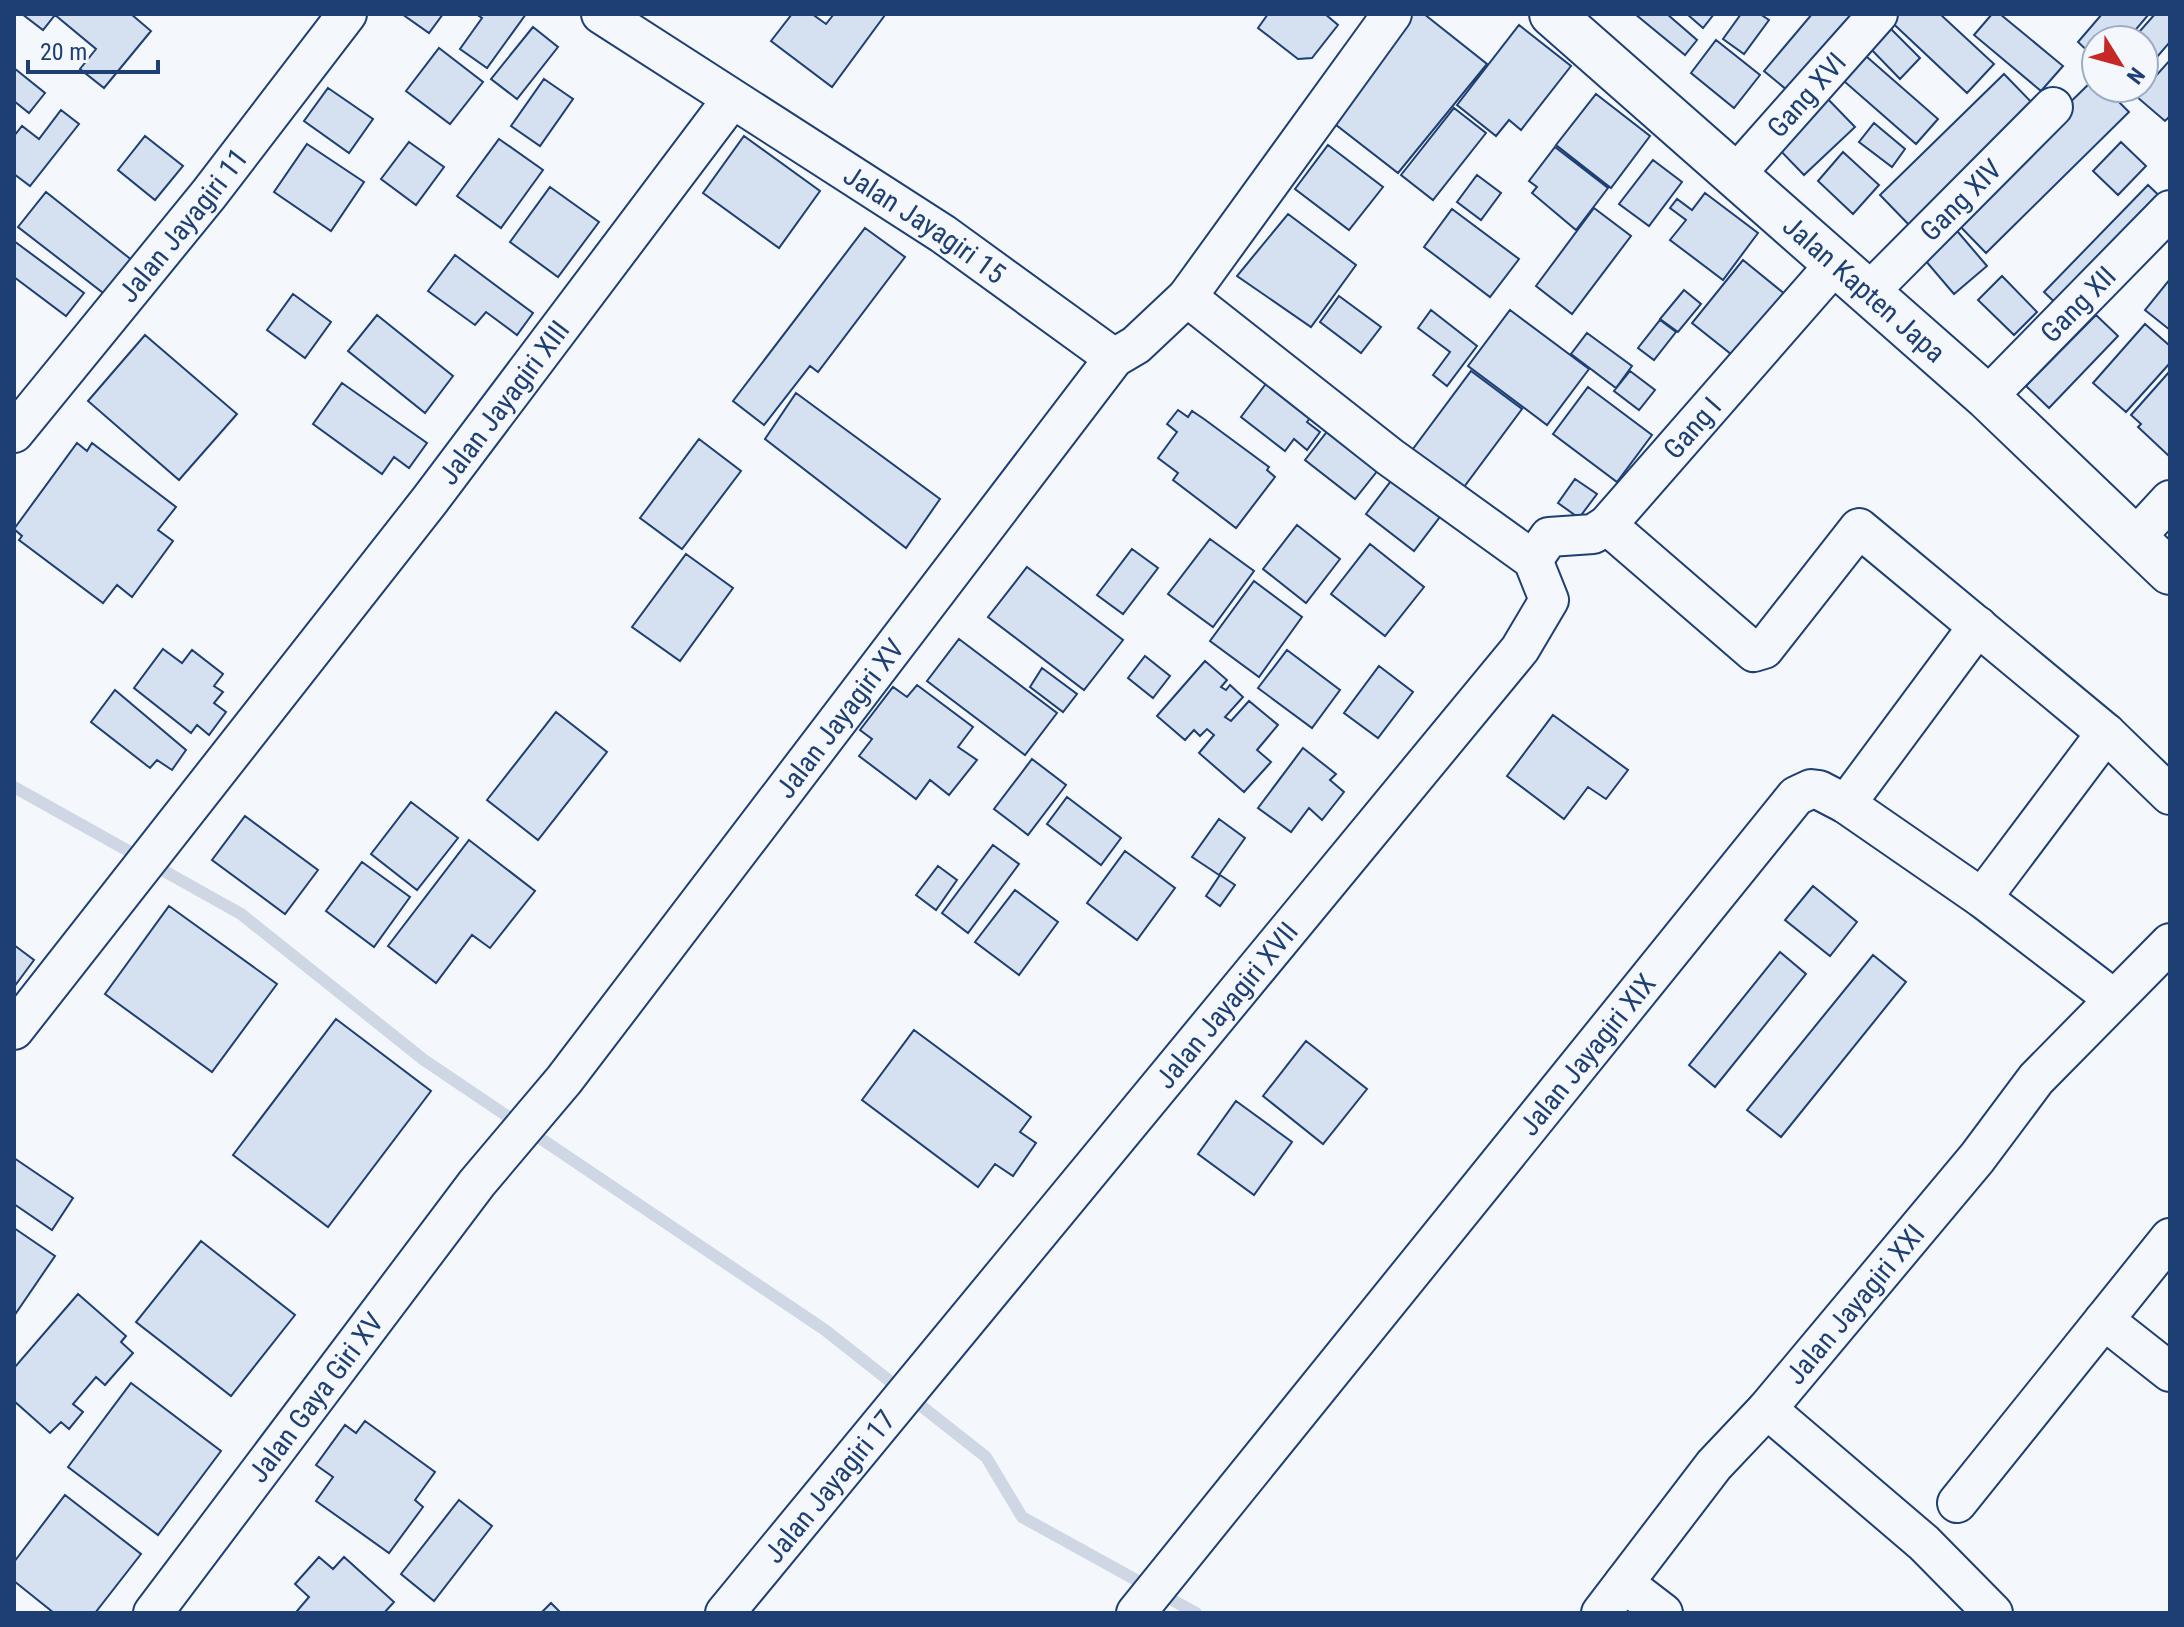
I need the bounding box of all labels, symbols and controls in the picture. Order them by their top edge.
scale bar [28,24,158,74]
north arrow [2080,24,2160,104]
text: 20 m [40,38,87,66]
street label: Gang XVI [1760,46,1853,144]
text: N [2122,63,2150,89]
street label: Jalan Jayagiri 11 [112,142,255,309]
street label: Gang XIV [1913,152,2009,248]
street label: Jalan Jayagiri 15 [837,159,1012,291]
street label: Jalan Kapten Japa [1776,209,1952,369]
street label: Gang XII [2034,260,2123,349]
street label: Jalan Jayagiri XIII [432,314,576,491]
street label: Gang I [1657,391,1728,466]
street label: Jalan Jayagiri XV [769,632,911,805]
street label: Jalan Jayagiri XVII [1149,916,1305,1095]
street label: Jalan Jayagiri XIX [1512,967,1663,1142]
street label: Jalan Jayagiri XXI [1779,1218,1931,1391]
street label: Jalan Gaya Giri XV [241,1306,391,1489]
street label: Jalan Jayagiri 17 [757,1404,902,1570]

